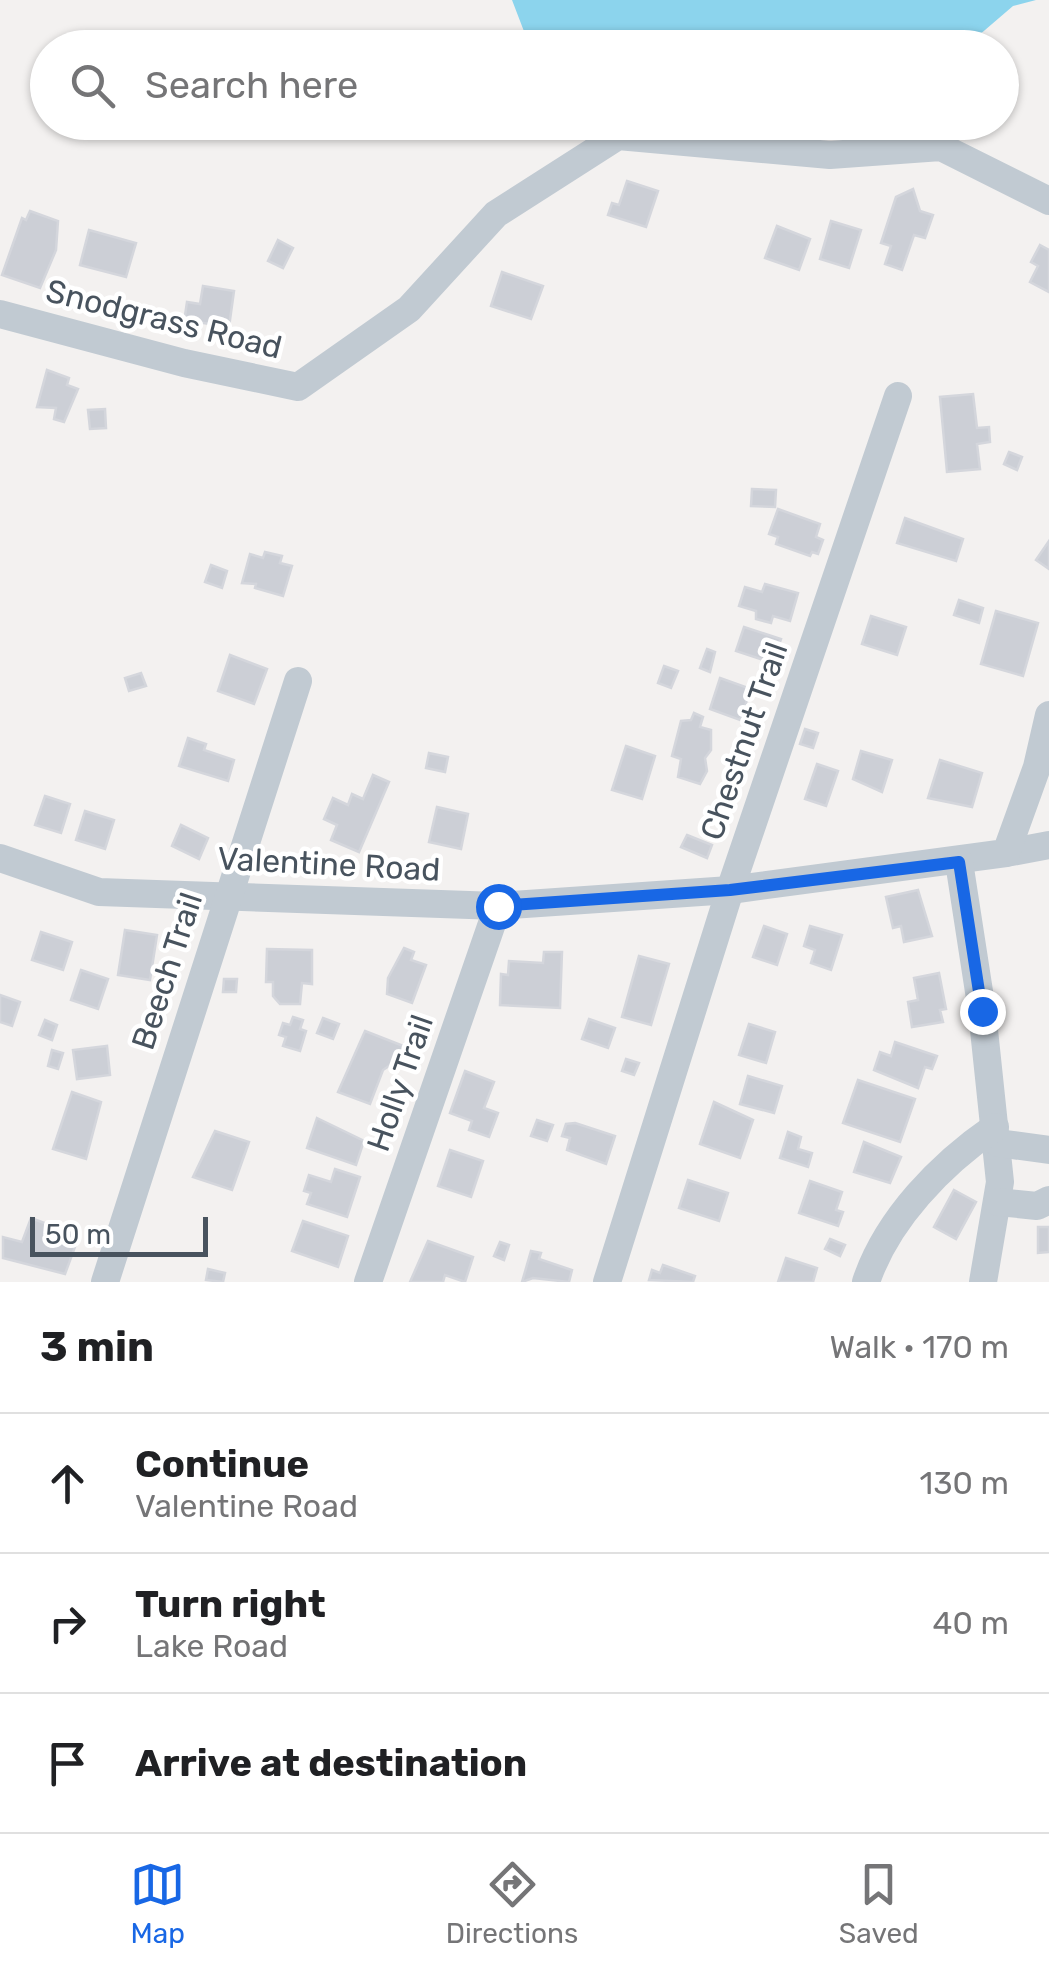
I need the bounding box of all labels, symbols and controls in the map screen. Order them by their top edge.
search box [30,30,1019,140]
icon: search [65,58,120,113]
text: Search here [145,62,358,108]
street label: Snodgrass Road [42,271,286,367]
street label: Chestnut Trail [692,637,796,845]
street label: Valentine Road [217,839,441,889]
route start [476,884,522,930]
street label: Beech Trail [124,888,210,1054]
route end [960,989,1006,1035]
street label: Holly Trail [359,1010,441,1156]
scale bar [30,1212,208,1256]
text: 50 m [45,1218,111,1251]
text: 3 min [40,1322,154,1372]
text: Walk · 170 m [829,1328,1009,1366]
text: Continue [135,1441,309,1487]
icon: ahead [40,1456,95,1511]
text: 130 m [919,1464,1009,1502]
text: Valentine Road [135,1487,358,1525]
text: Turn right [135,1581,326,1627]
icon: right [40,1596,95,1651]
text: 40 m [933,1604,1009,1642]
text: Lake Road [135,1627,288,1665]
icon: arrive [40,1736,95,1791]
text: Arrive at destination [135,1740,527,1786]
tab: Map [130,1857,185,1950]
tab: Directions [446,1857,578,1950]
tab: Saved [839,1857,919,1950]

